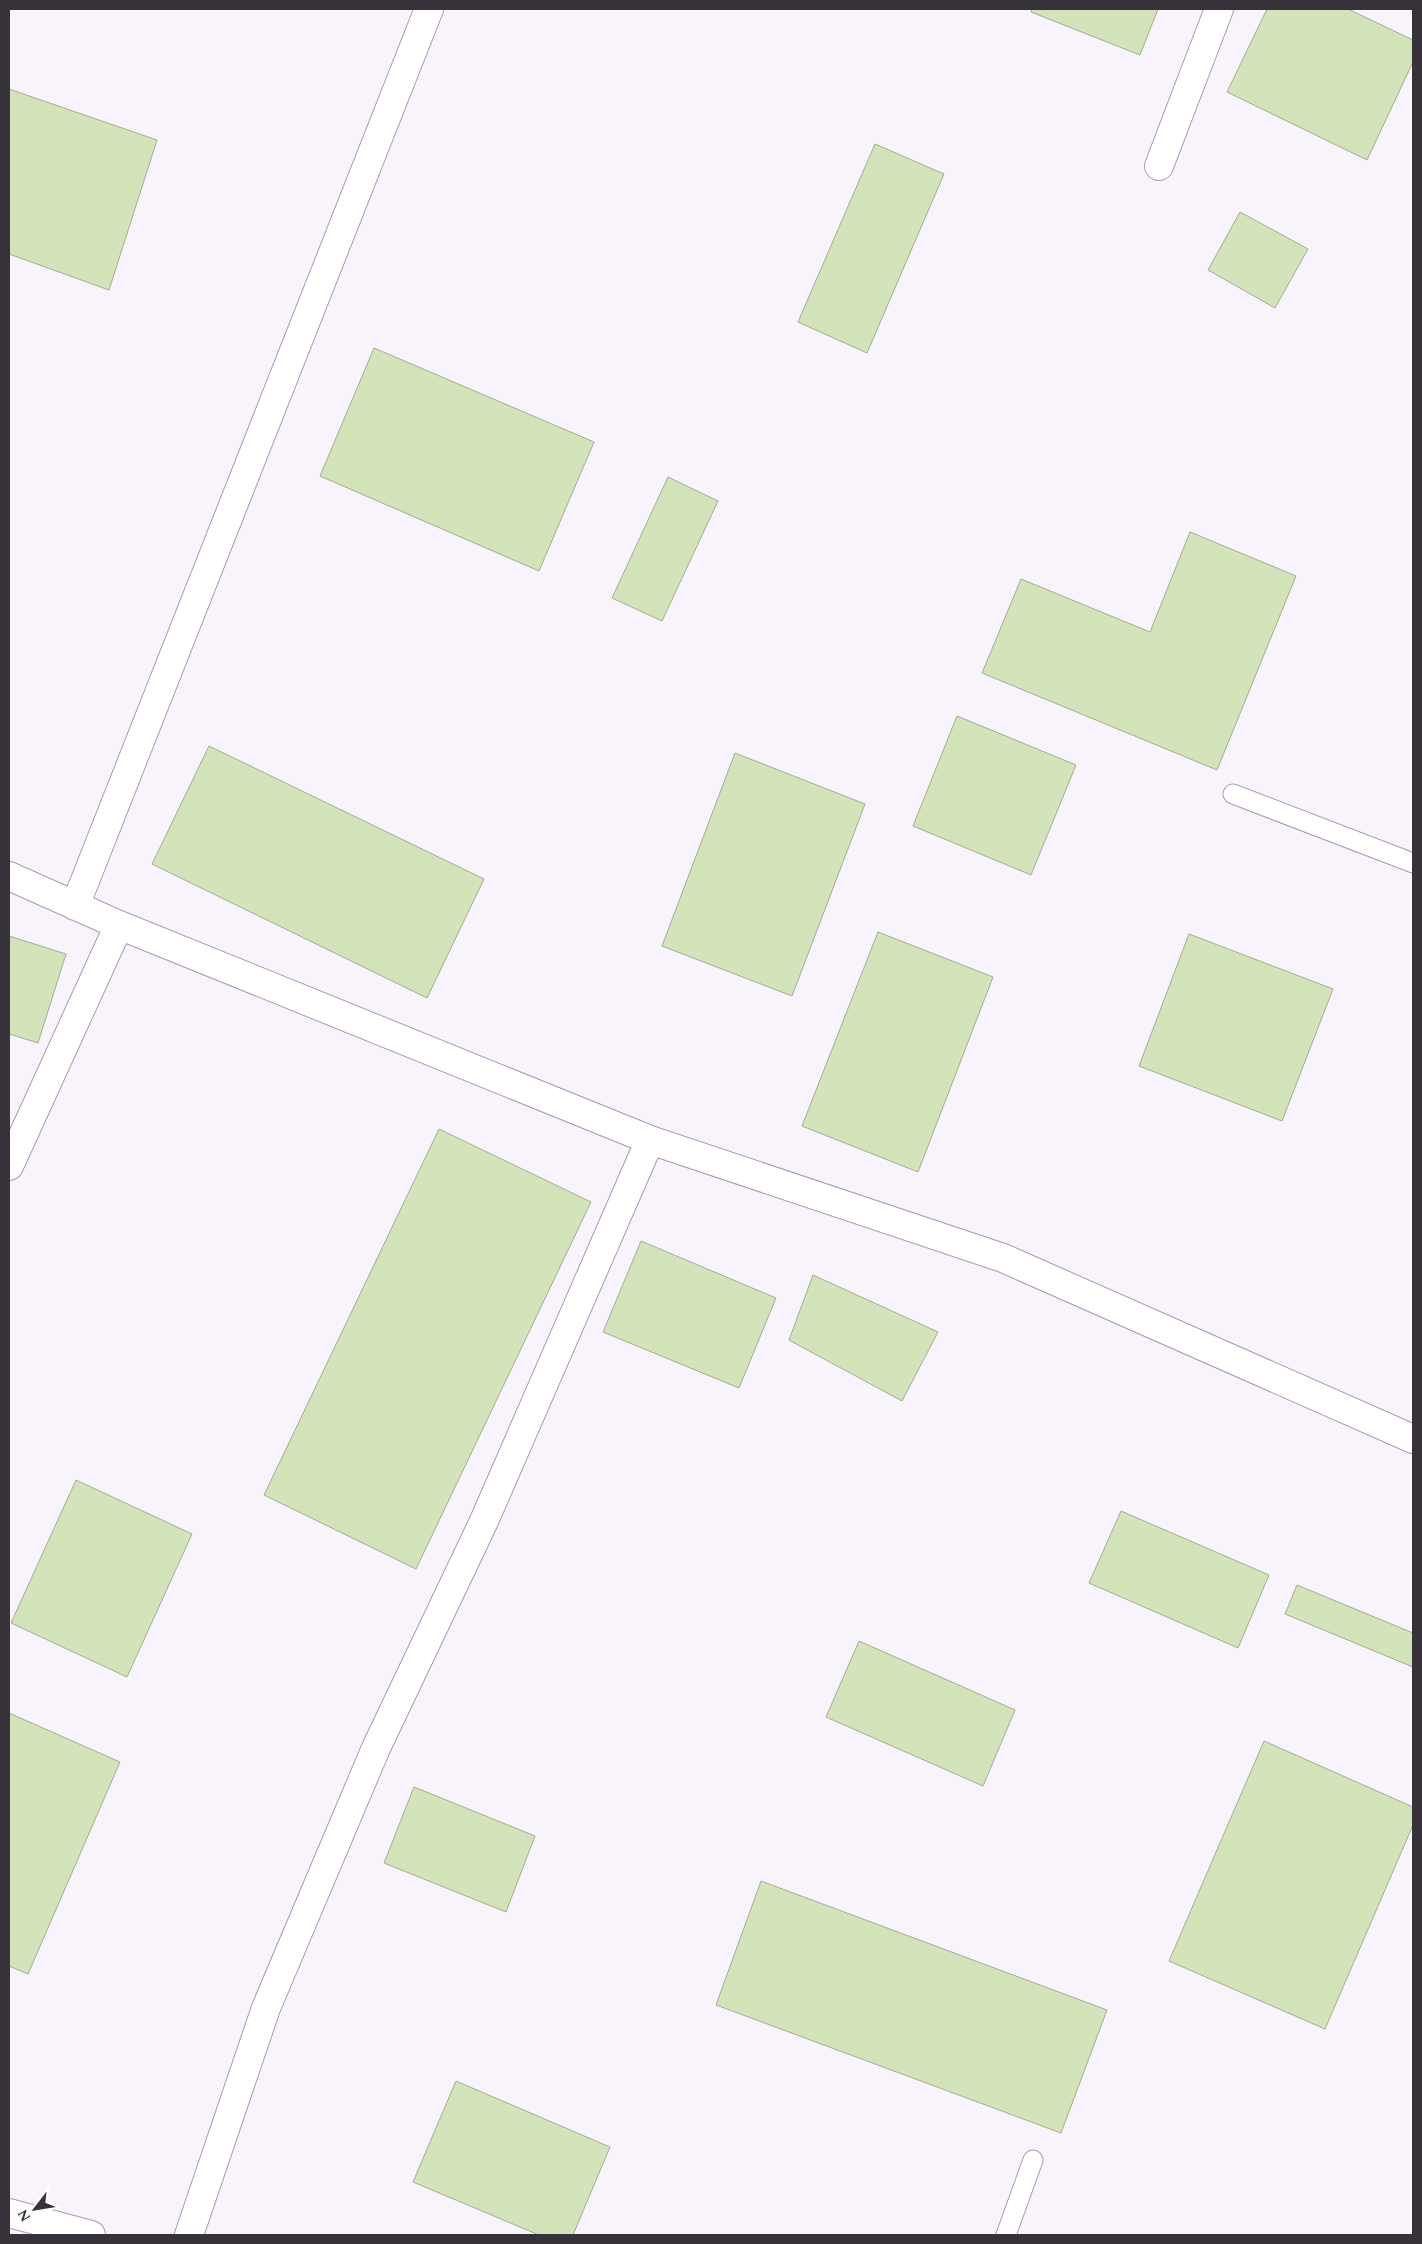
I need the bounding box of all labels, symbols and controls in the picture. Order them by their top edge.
north arrow [10,2184,60,2234]
text: N [12,2205,36,2226]

